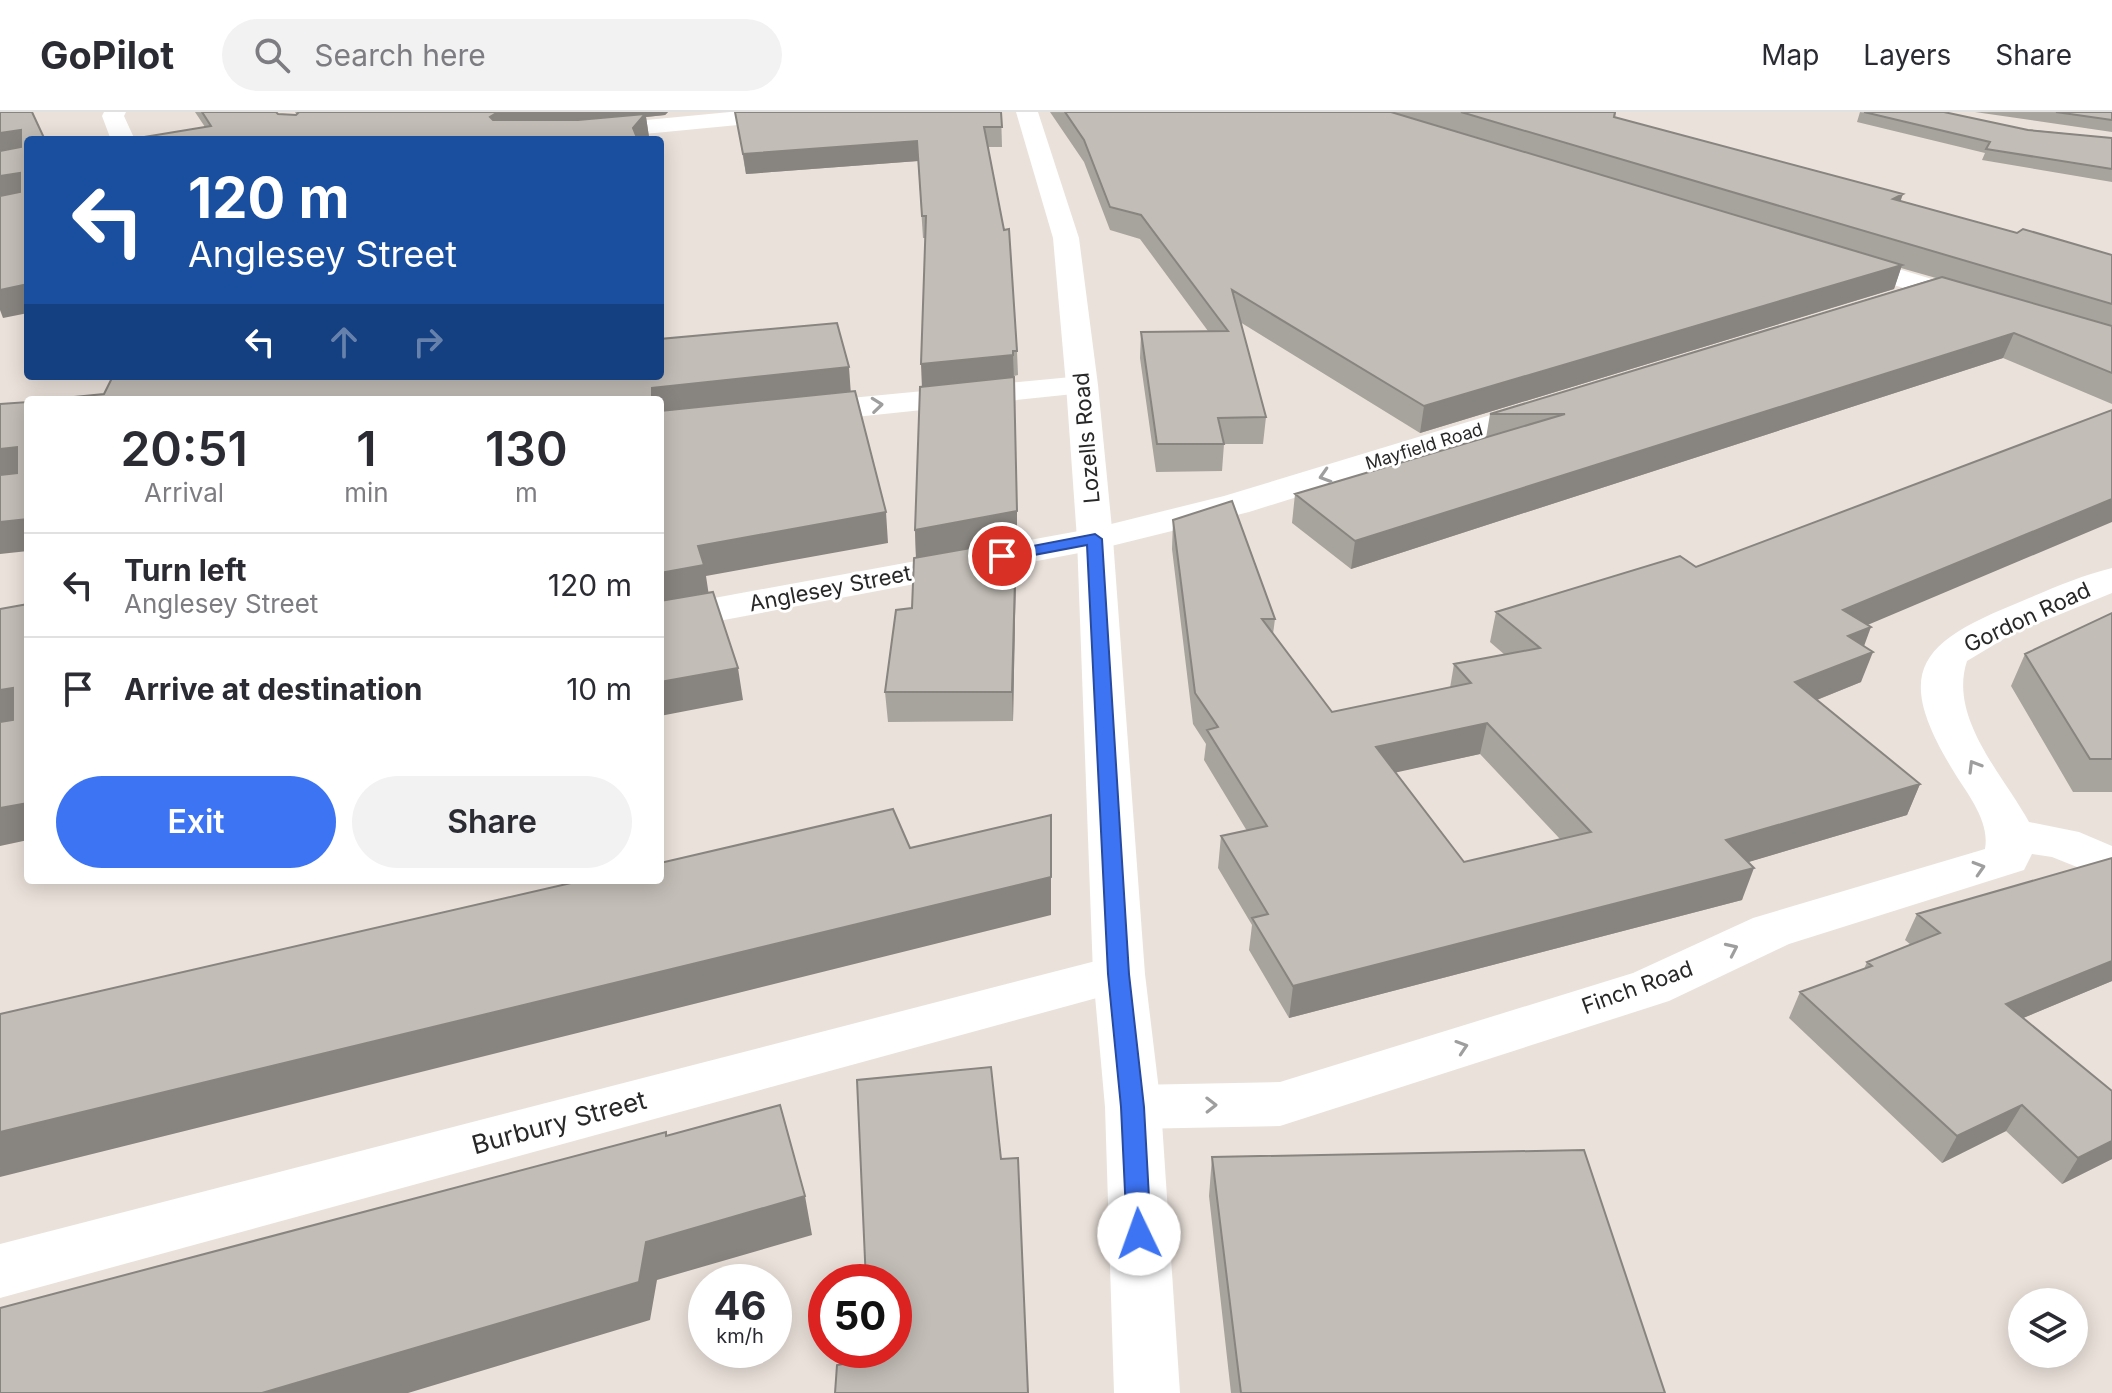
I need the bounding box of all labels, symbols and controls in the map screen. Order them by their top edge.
search box [222,19,782,91]
text: GoPilot [40,32,174,78]
icon: search [250,33,294,77]
text: Search here [314,37,486,73]
text: Map [1761,38,1819,72]
text: Layers [1863,38,1951,72]
text: Share [1995,38,2072,72]
text: 120 m [188,164,350,232]
icon: left [56,168,160,272]
text: Anglesey Street [188,232,457,276]
icon: left [238,320,282,364]
icon: ahead [322,320,366,364]
icon: right [406,320,450,364]
street label: Lozells Road [1067,371,1105,505]
one-way arrow [871,397,884,414]
street label: Mayfield Road [1363,418,1485,474]
text: 20:51 [120,419,248,478]
text: 1 [356,419,377,478]
text: 130 [485,419,568,478]
one-way arrow [1319,467,1333,483]
text: Arrival [144,477,224,508]
text: min [344,477,389,508]
text: m [515,477,538,508]
pin [968,522,1036,590]
icon: arrive [980,534,1024,578]
text: Turn left [124,552,246,588]
street label: Anglesey Street [747,560,913,616]
icon: left [56,563,100,607]
text: 120 m [548,567,632,603]
street label: Gordon Road [1960,576,2094,658]
text: Anglesey Street [124,588,318,619]
icon: arrive [56,667,100,711]
text: Arrive at destination [124,671,422,707]
text: 10 m [566,671,632,707]
one-way arrow [1968,760,1984,775]
button: Exit [56,776,336,868]
button: Share [352,776,632,868]
one-way arrow [1971,861,1985,877]
one-way arrow [1724,943,1739,959]
street label: Finch Road [1578,955,1696,1019]
one-way arrow [1454,1040,1468,1056]
street label: Burbury Street [468,1084,650,1160]
one-way arrow [1205,1096,1218,1114]
position arrow [1097,1192,1181,1276]
speed limit sign: 50 [808,1264,912,1368]
text: 46 [713,1281,767,1330]
map controls [2008,1288,2088,1368]
button: layers [2008,1288,2088,1368]
text: km/h [716,1324,764,1348]

